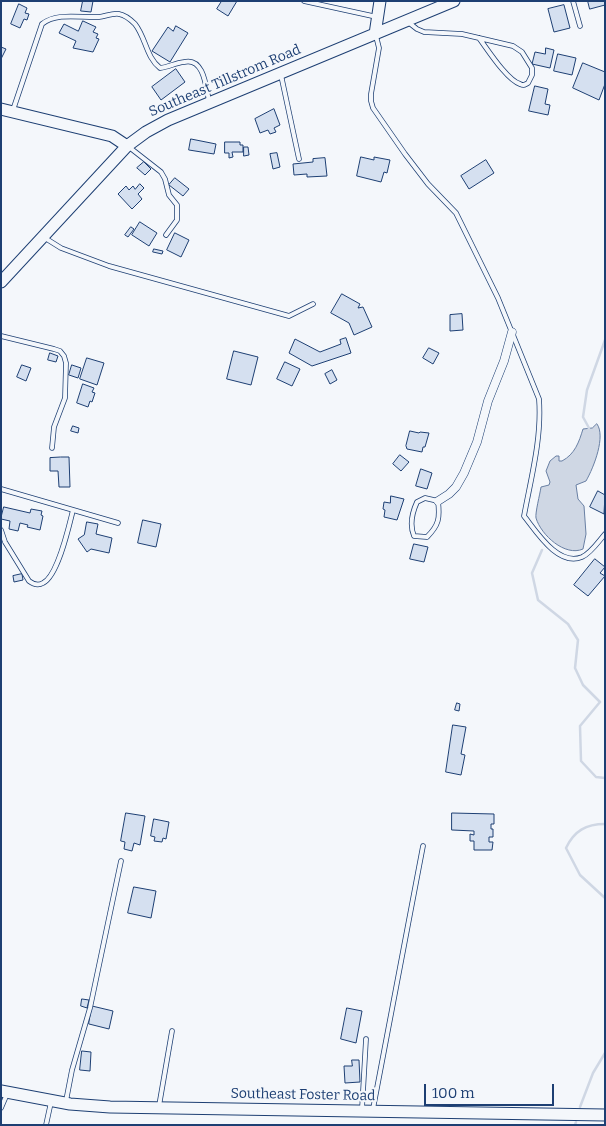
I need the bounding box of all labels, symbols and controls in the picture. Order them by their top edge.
street label: Southeast Tillstrom Road [147,41,303,121]
scale bar [426,1074,556,1106]
text: 100 m [432,1084,475,1102]
street label: Southeast Foster Road [230,1085,376,1105]

